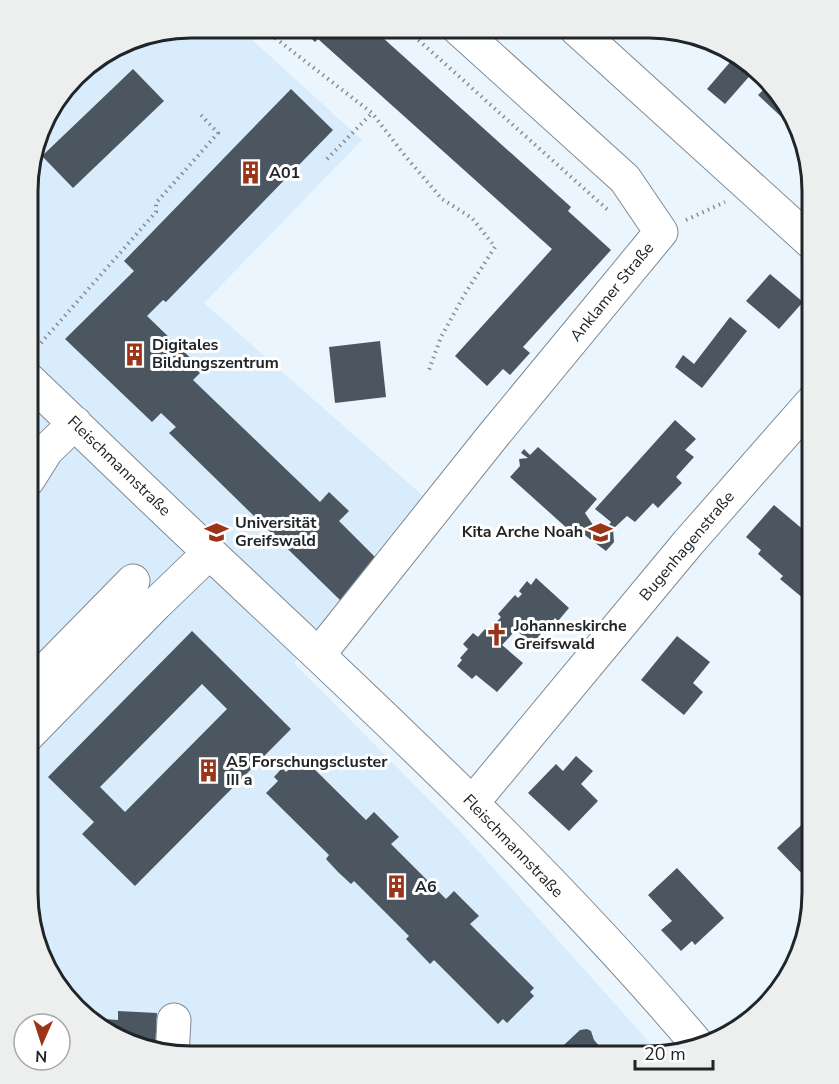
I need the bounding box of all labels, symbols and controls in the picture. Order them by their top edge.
building icon: A01 [238,160,264,186]
place label: A01 [269,162,300,184]
street label: Anklamer Straße [565,238,659,346]
place label: Digitales Bildungszentrum [152,334,279,374]
building icon: Digitales Bildungszentrum [121,341,147,367]
street label: Fleischmannstraße [62,411,176,521]
street label: Bugenhagenstraße [635,486,739,606]
place label: Universität Greifswald [235,512,317,552]
school or university icon: Universität Greifswald [204,519,230,545]
school or university icon: Kita Arche Noah [588,519,614,545]
place label: Kita Arche Noah [462,521,583,543]
place label: Johanneskirche Greifswald [513,615,627,655]
church icon: Johanneskirche Greifswald [483,622,509,648]
place label: A5 Forschungscluster III a [226,751,388,791]
building icon: A5 Forschungscluster III a [195,758,221,784]
street label: Fleischmannstraße [458,789,568,903]
building icon: A6 [384,874,410,900]
place label: A6 [415,876,437,898]
north arrow [12,1012,72,1072]
scale bar [635,1033,713,1071]
text: 20 m [644,1042,686,1066]
text: N [35,1045,48,1067]

